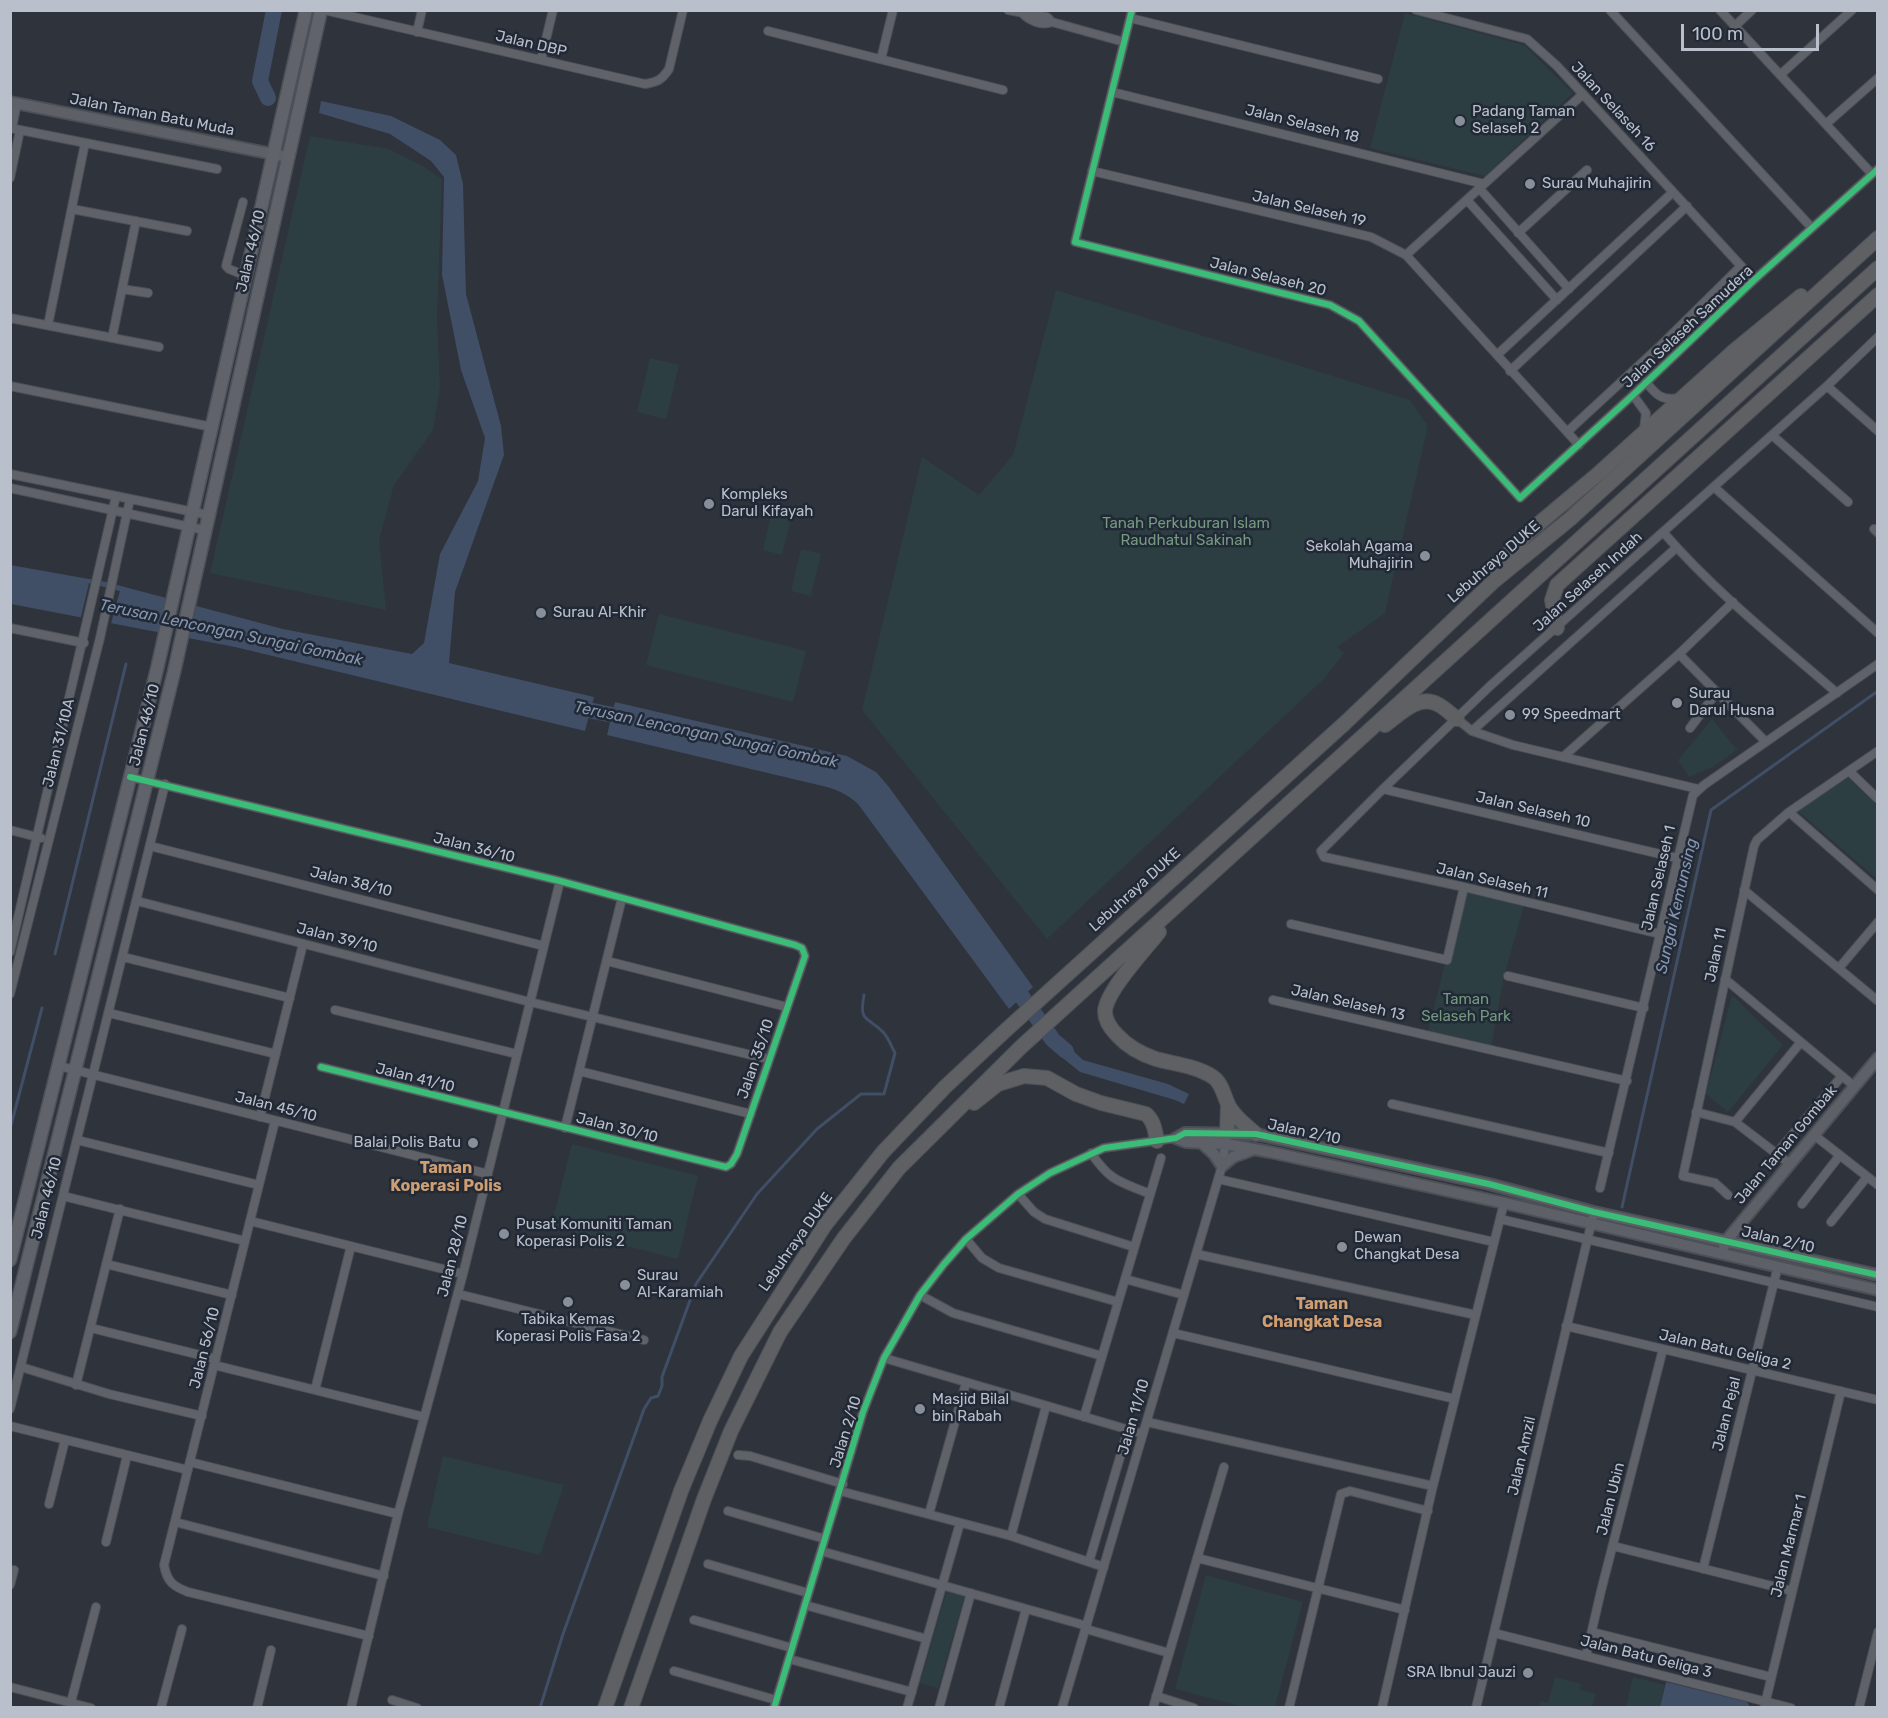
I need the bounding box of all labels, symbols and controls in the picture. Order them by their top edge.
scale bar [1684,12,1822,50]
text: 100 m [1692,23,1743,45]
street label: Jalan DBP [494,27,568,61]
street label: Jalan Selaseh 16 [1567,58,1659,156]
street label: Jalan Taman Batu Muda [68,90,236,140]
street label: Jalan Selaseh 18 [1243,101,1361,147]
place label: Padang Taman Selaseh 2 [1472,103,1575,138]
marker: Padang Taman Selaseh 2 [1453,114,1467,128]
place label: Surau Muhajirin [1542,175,1651,193]
marker: Surau Muhajirin [1523,177,1537,191]
street label: Jalan Selaseh 19 [1250,187,1368,231]
street label: Jalan 46/10 [233,208,269,294]
street label: Jalan Selaseh 20 [1208,254,1328,300]
street label: Jalan Selaseh Samudera [1619,262,1757,392]
place label: Kompleks Darul Kifayah [721,486,813,521]
marker: Kompleks Darul Kifayah [702,497,716,511]
park label: Tanah Perkuburan Islam Raudhatul Sakinah [1102,515,1270,550]
street label: Lebuhraya DUKE [1444,517,1544,607]
street label: Jalan Selaseh Indah [1530,528,1646,636]
place label: Sekolah Agama Muhajirin [1306,538,1413,573]
marker: Sekolah Agama Muhajirin [1418,549,1432,563]
water label: Terusan Lencongan Sungai Gombak [98,596,364,670]
place label: Surau Al-Khir [553,604,646,622]
marker: Surau Al-Khir [534,606,548,620]
street label: Jalan 46/10 [126,682,164,768]
place label: Surau Darul Husna [1689,685,1774,720]
marker: Surau Darul Husna [1670,696,1684,710]
street label: Jalan 31/10A [39,697,79,789]
water label: Terusan Lencongan Sungai Gombak [573,698,839,772]
place label: 99 Speedmart [1522,706,1621,724]
marker: 99 Speedmart [1503,708,1517,722]
street label: Jalan Selaseh 10 [1474,788,1592,832]
street label: Jalan Selaseh 1 [1638,824,1680,932]
street label: Jalan 36/10 [431,829,517,867]
water label: Sungai Kemunsing [1652,836,1702,976]
street label: Lebuhraya DUKE [1086,844,1184,936]
street label: Jalan Selaseh 11 [1435,859,1549,903]
street label: Jalan 38/10 [308,863,394,901]
street label: Jalan 39/10 [295,919,379,957]
street label: Jalan 11 [1701,926,1731,984]
street label: Jalan Selaseh 13 [1289,981,1407,1025]
park label: Taman Selaseh Park [1421,991,1511,1026]
street label: Jalan 35/10 [734,1017,778,1101]
street label: Jalan 41/10 [374,1059,456,1097]
street label: Jalan Taman Gombak [1731,1082,1841,1208]
street label: Jalan 45/10 [233,1088,319,1126]
street label: Jalan 30/10 [574,1109,660,1147]
street label: Jalan 2/10 [1266,1115,1342,1149]
place label: Balai Polis Batu [354,1134,461,1152]
marker: Balai Polis Batu [466,1136,480,1150]
street label: Jalan 46/10 [28,1155,66,1241]
district label: Taman Koperasi Polis [390,1158,502,1196]
street label: Lebuhraya DUKE [755,1189,837,1295]
street label: Jalan 28/10 [434,1213,472,1299]
place label: Pusat Komuniti Taman Koperasi Polis 2 [516,1216,672,1251]
street label: Jalan 2/10 [1740,1223,1816,1257]
marker: Pusat Komuniti Taman Koperasi Polis 2 [497,1227,511,1241]
place label: Dewan Changkat Desa [1354,1229,1459,1264]
marker: Dewan Changkat Desa [1335,1240,1349,1254]
place label: Surau Al-Karamiah [637,1267,723,1302]
marker: Surau Al-Karamiah [618,1278,632,1292]
district label: Taman Changkat Desa [1262,1294,1382,1332]
marker: Tabika Kemas Koperasi Polis Fasa 2 [561,1295,575,1309]
street label: Jalan 56/10 [186,1305,224,1391]
place label: Tabika Kemas Koperasi Polis Fasa 2 [495,1311,641,1346]
street label: Jalan Batu Geliga 2 [1657,1326,1793,1374]
street label: Jalan Pejal [1709,1375,1745,1453]
street label: Jalan 11/10 [1115,1377,1153,1457]
place label: Masjid Bilal bin Rabah [932,1391,1009,1426]
street label: Jalan 2/10 [827,1394,865,1470]
marker: Masjid Bilal bin Rabah [913,1402,927,1416]
street label: Jalan Amzil [1504,1415,1540,1497]
street label: Jalan Ubin [1593,1461,1629,1537]
street label: Jalan Marmar 1 [1767,1493,1811,1599]
street label: Jalan Batu Geliga 3 [1578,1632,1714,1682]
place label: SRA Ibnul Jauzi [1407,1664,1516,1682]
marker: SRA Ibnul Jauzi [1521,1666,1535,1680]

